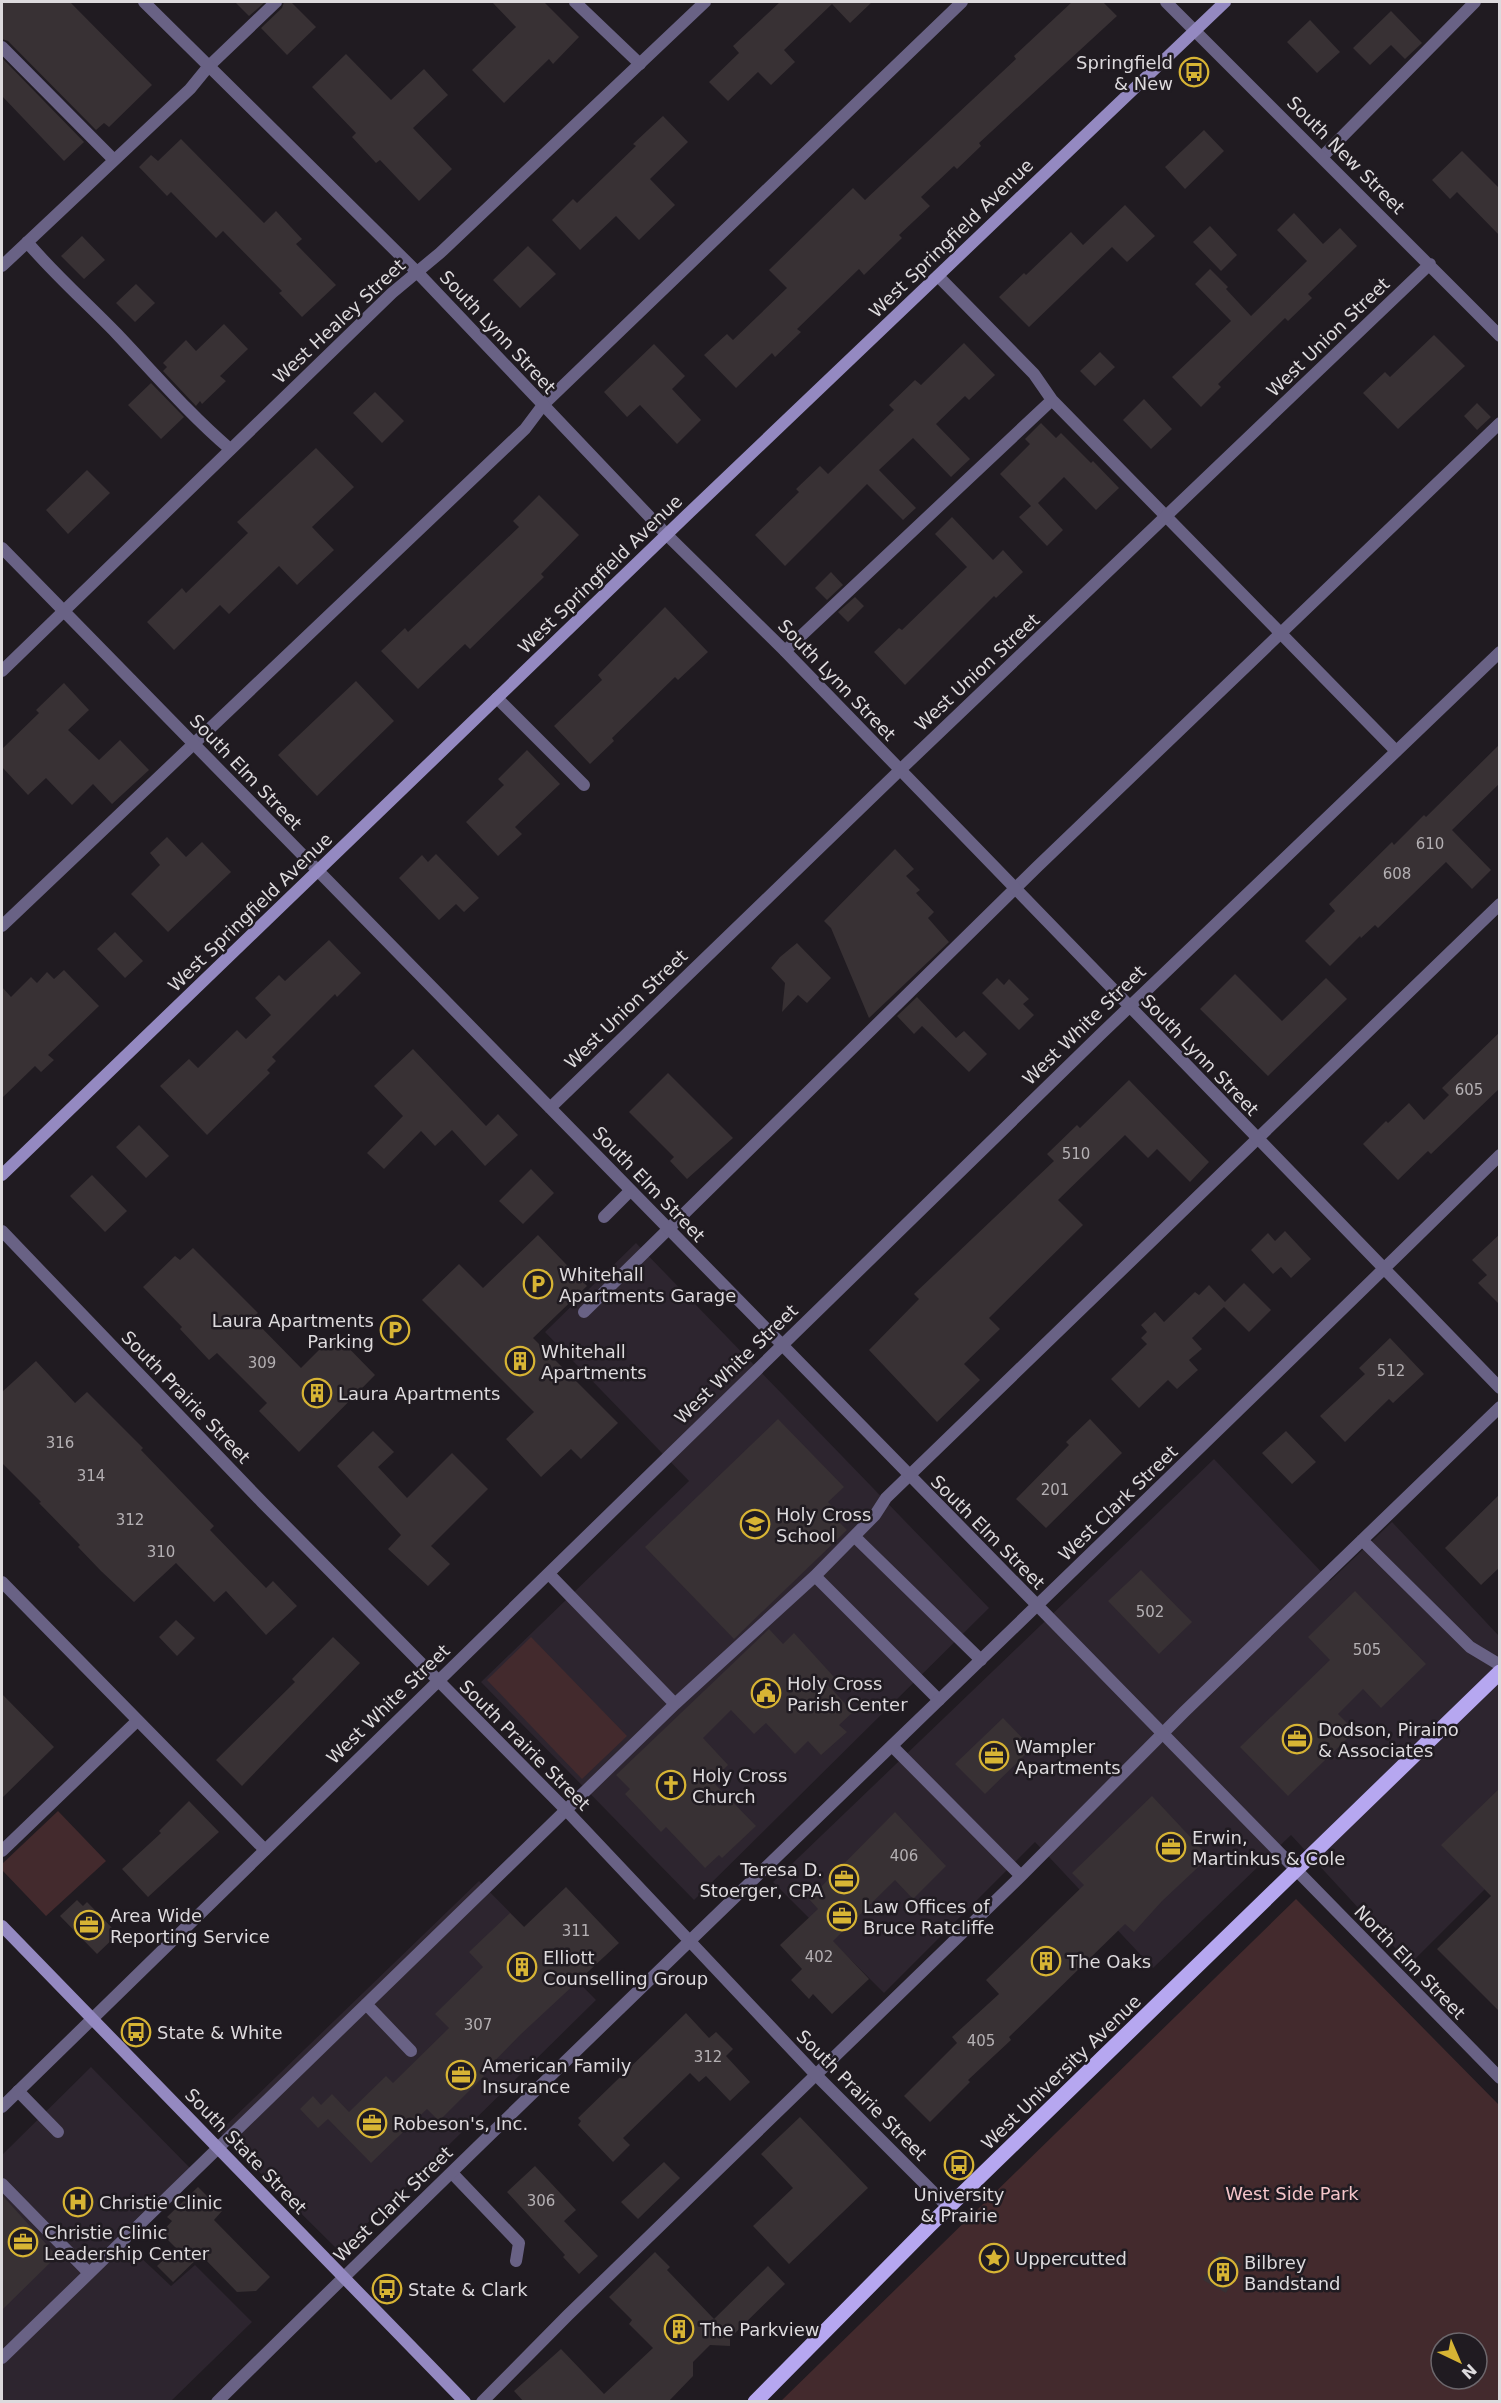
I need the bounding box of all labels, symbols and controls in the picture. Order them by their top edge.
place label: Springfield & New [1076,52,1173,94]
bus stop icon: Springfield & New [1178,56,1210,88]
street label: South New Street [1283,92,1409,218]
street label: West Springfield Avenue [865,154,1037,322]
street label: West Healey Street [269,254,409,388]
street label: South Lynn Street [436,266,560,398]
street label: West Union Street [1262,273,1394,401]
street label: West Springfield Avenue [514,490,686,658]
street label: West Union Street [910,609,1044,735]
street label: South Lynn Street [774,615,900,745]
street label: South Elm Street [186,710,306,834]
street label: West Springfield Avenue [164,828,336,996]
house number: 610 [1416,835,1444,853]
house number: 608 [1383,865,1411,883]
street label: West Union Street [560,945,692,1073]
street label: West White Street [1018,961,1150,1089]
street label: South Lynn Street [1137,990,1263,1120]
house number: 605 [1455,1081,1483,1099]
street label: South Elm Street [589,1122,709,1246]
house number: 510 [1062,1145,1090,1163]
place label: Whitehall Apartments Garage [559,1264,736,1306]
parking icon: Whitehall Apartments Garage [522,1268,554,1300]
street label: West White Street [670,1300,802,1428]
place label: Laura Apartments Parking [212,1310,374,1352]
parking icon: Laura Apartments Parking [379,1314,411,1346]
street label: South Prairie Street [117,1326,255,1468]
place label: Whitehall Apartments [541,1341,647,1383]
building icon: Whitehall Apartments [504,1345,536,1377]
house number: 309 [248,1354,276,1372]
house number: 512 [1377,1362,1405,1380]
building icon: Laura Apartments [301,1377,333,1409]
place label: Laura Apartments [338,1383,500,1404]
house number: 316 [46,1434,74,1452]
street label: West Clark Street [1054,1441,1182,1565]
house number: 314 [77,1467,105,1485]
street label: South Elm Street [927,1471,1049,1593]
house number: 201 [1041,1481,1069,1499]
place label: Holy Cross School [776,1504,871,1546]
school or university icon: Holy Cross School [739,1508,771,1540]
house number: 312 [116,1511,144,1529]
house number: 310 [147,1543,175,1561]
house number: 502 [1136,1603,1164,1621]
street label: West White Street [322,1640,454,1768]
house number: 505 [1353,1641,1381,1659]
place label: Holy Cross Parish Center [787,1673,908,1715]
street label: South Prairie Street [455,1675,595,1815]
public building icon: Holy Cross Parish Center [750,1677,782,1709]
place label: Dodson, Piraino & Associates [1318,1719,1459,1761]
office icon: Dodson, Piraino & Associates [1281,1723,1313,1755]
place label: Wampler Apartments [1015,1736,1121,1778]
office icon: Wampler Apartments [978,1740,1010,1772]
place label: Holy Cross Church [692,1765,787,1807]
church icon: Holy Cross Church [655,1769,687,1801]
place label: Erwin, Martinkus & Cole [1192,1827,1345,1869]
office icon: Erwin, Martinkus & Cole [1155,1831,1187,1863]
house number: 406 [890,1847,918,1865]
place label: Teresa D. Stoerger, CPA [699,1859,824,1901]
office icon: Teresa D. Stoerger, CPA [828,1863,860,1895]
place label: Law Offices of Bruce Ratcliffe [863,1896,994,1938]
office icon: Law Offices of Bruce Ratcliffe [826,1900,858,1932]
street label: North Elm Street [1350,1901,1470,2023]
place label: Area Wide Reporting Service [110,1905,270,1947]
office icon: Area Wide Reporting Service [73,1909,105,1941]
house number: 311 [562,1922,590,1940]
building icon: The Oaks [1030,1945,1062,1977]
place label: Elliott Counselling Group [543,1947,708,1989]
house number: 402 [805,1948,833,1966]
building icon: Elliott Counselling Group [506,1951,538,1983]
place label: The Oaks [1066,1951,1151,1972]
street label: West University Avenue [977,1990,1145,2154]
bus stop icon: State & White [120,2016,152,2048]
house number: 307 [464,2016,492,2034]
place label: State & White [157,2022,282,2043]
street label: South Prairie Street [792,2025,932,2165]
house number: 405 [967,2032,995,2050]
house number: 312 [694,2048,722,2066]
place label: American Family Insurance [482,2055,632,2097]
office icon: American Family Insurance [445,2059,477,2091]
street label: South State Street [181,2084,311,2218]
office icon: Robeson's, Inc. [356,2107,388,2139]
place label: Robeson's, Inc. [393,2113,528,2134]
street label: West Clark Street [329,2142,457,2266]
bus stop icon: University & Prairie [943,2149,975,2181]
park label: West Side Park [1225,2183,1359,2204]
place label: University & Prairie [914,2184,1005,2226]
hospital icon: Christie Clinic [62,2186,94,2218]
place label: Christie Clinic [99,2192,223,2213]
house number: 306 [527,2192,555,2210]
place label: Christie Clinic Leadership Center [44,2222,210,2264]
office icon: Christie Clinic Leadership Center [7,2226,39,2258]
place icon: Uppercutted [978,2242,1010,2274]
place label: Uppercutted [1015,2248,1127,2269]
place label: Bilbrey Bandstand [1244,2252,1341,2294]
building icon: Bilbrey Bandstand [1207,2256,1239,2288]
bus stop icon: State & Clark [371,2273,403,2305]
place label: State & Clark [408,2279,528,2300]
building icon: The Parkview [663,2313,695,2345]
place label: The Parkview [699,2319,820,2340]
north arrow [1429,2331,1489,2391]
text: N [1458,2360,1480,2383]

